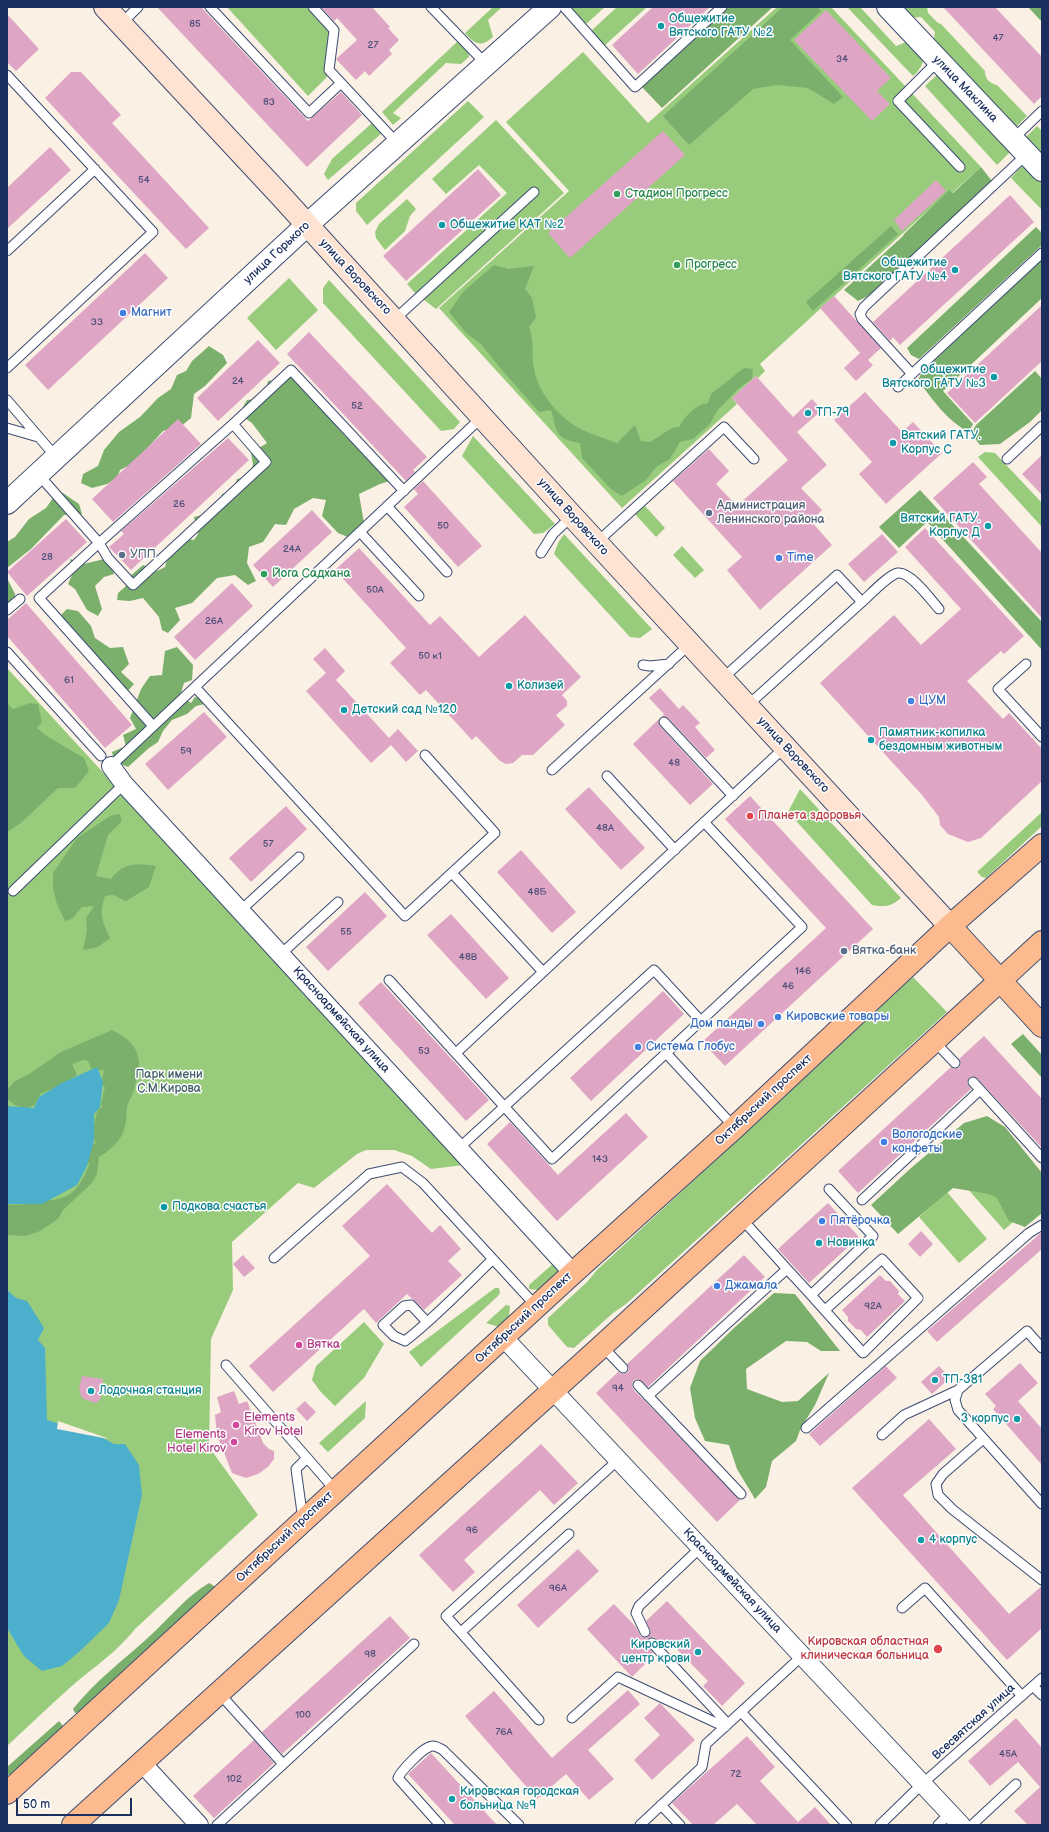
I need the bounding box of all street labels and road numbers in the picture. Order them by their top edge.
street label: улица Маклина [929,53,1001,125]
street label: улица Горького [241,219,313,287]
street label: улица Воровского [316,236,394,318]
street label: улица Воровского [535,476,611,558]
street label: улица Воровского [754,714,832,796]
street label: Красноармейская улица [289,964,393,1076]
street label: Октябрьский проспект [713,1051,815,1149]
street label: Октябрьский проспект [473,1269,575,1367]
street label: Октябрьский проспект [234,1488,336,1586]
street label: Красноармейская улица [680,1526,784,1636]
street label: Всесвятская улица [930,1681,1018,1763]

